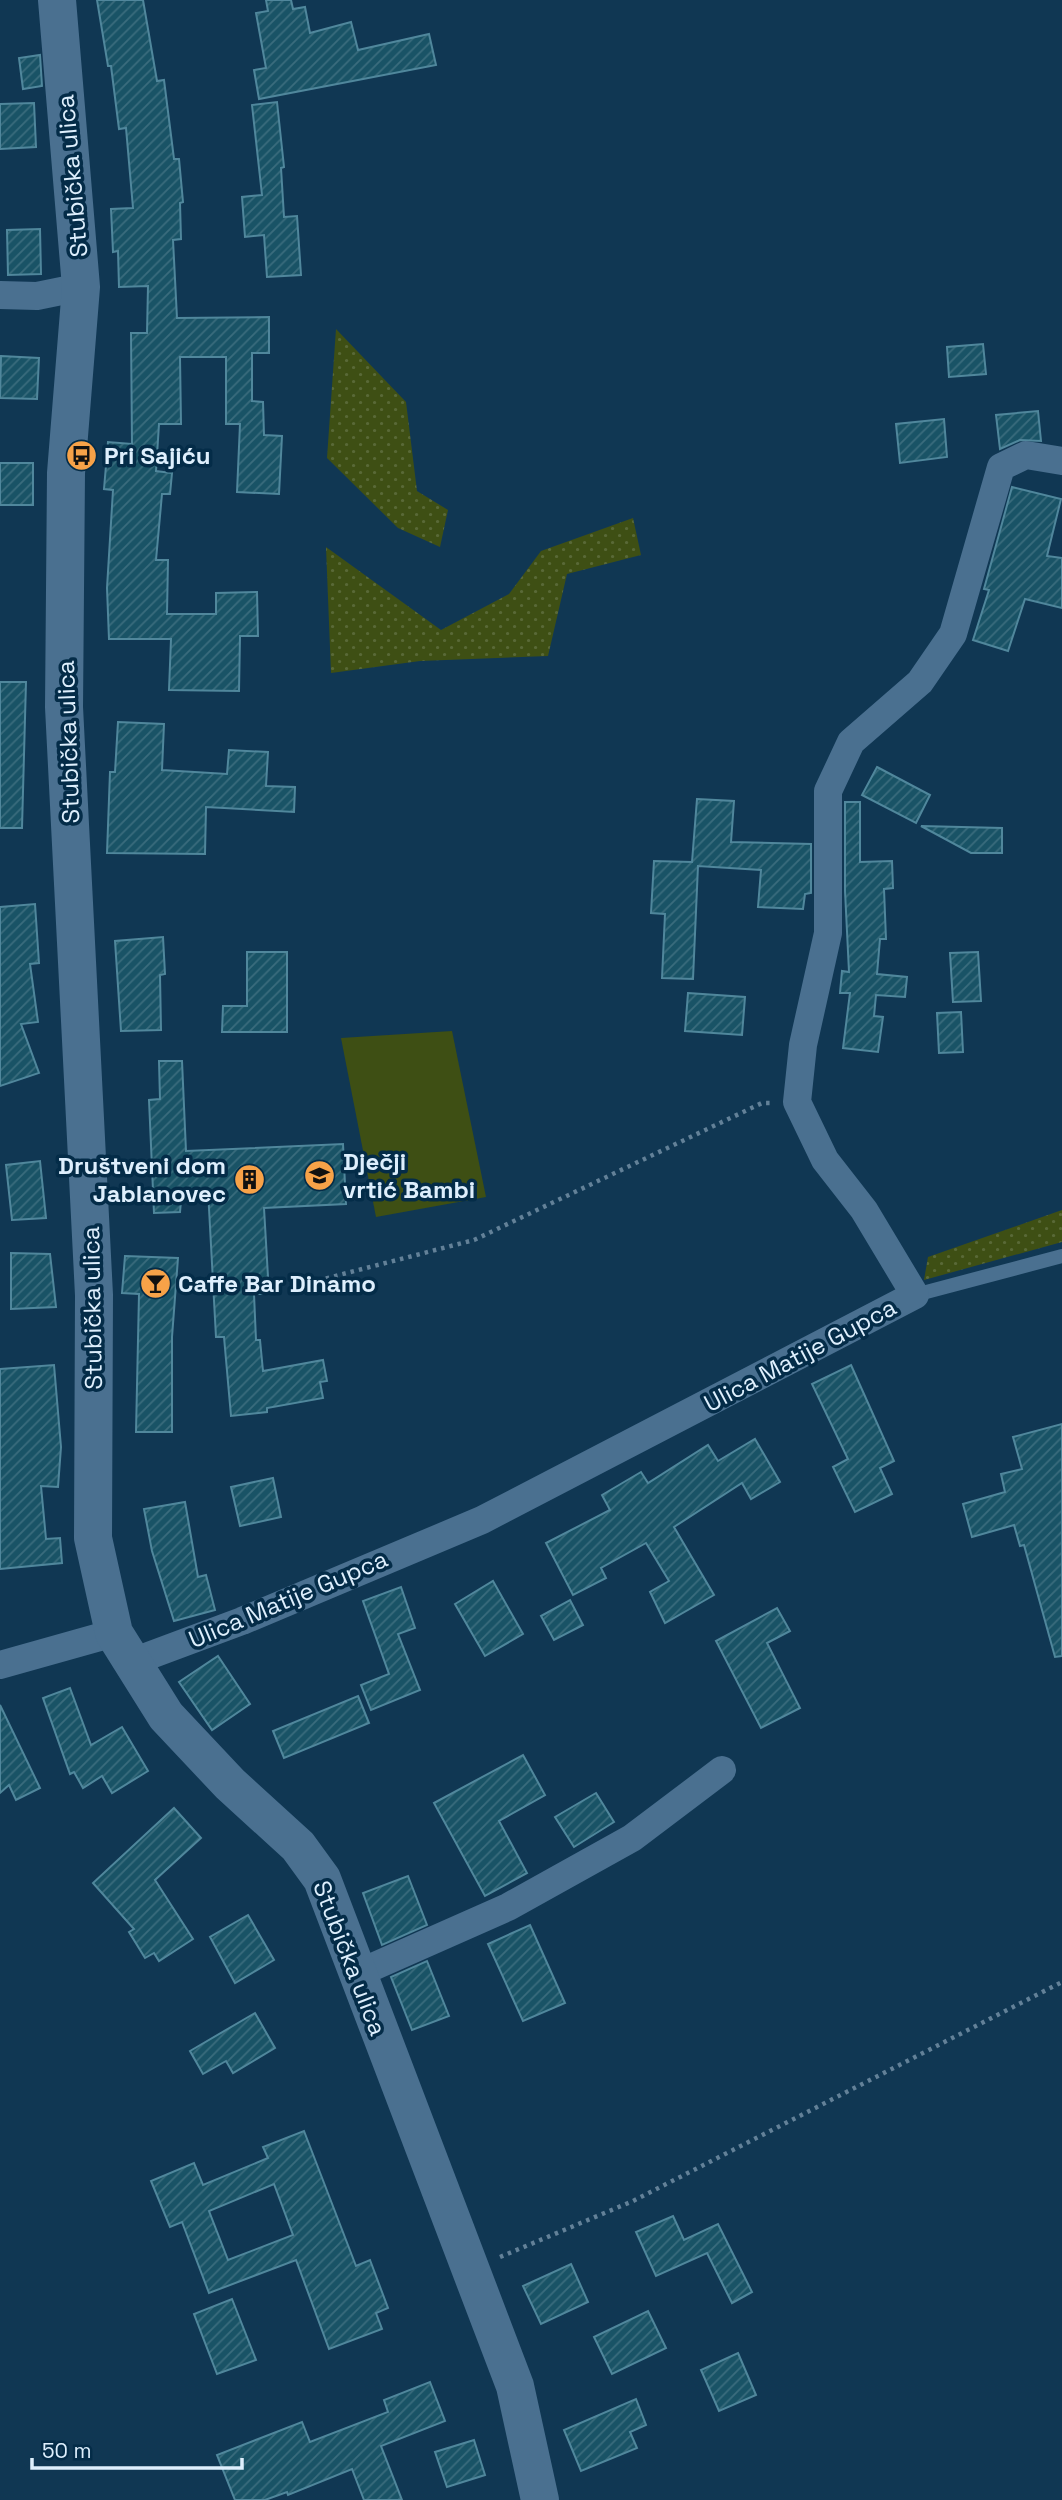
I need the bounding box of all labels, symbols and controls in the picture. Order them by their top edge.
street label: Stubička ulica [49,93,95,259]
bus stop icon: Pri Sajiću [64,438,98,472]
place label: Pri Sajiću [104,440,211,471]
street label: Stubička ulica [50,660,86,824]
place label: Dječji vrtić Bambi [343,1146,475,1205]
place label: Društveni dom Jablanovec [58,1150,226,1209]
school or university icon: Dječji vrtić Bambi [303,1158,337,1192]
building icon: Društveni dom Jablanovec [232,1162,266,1196]
street label: Stubička ulica [75,1226,109,1390]
bar icon: Caffe Bar Dinamo [138,1266,172,1300]
place label: Caffe Bar Dinamo [178,1268,376,1299]
street label: Ulica Matije Gupca [699,1291,902,1419]
street label: Ulica Matije Gupca [184,1543,392,1655]
street label: Stubička ulica [306,1876,394,2040]
scale bar [32,2426,242,2470]
text: 50 m [42,2437,92,2464]

